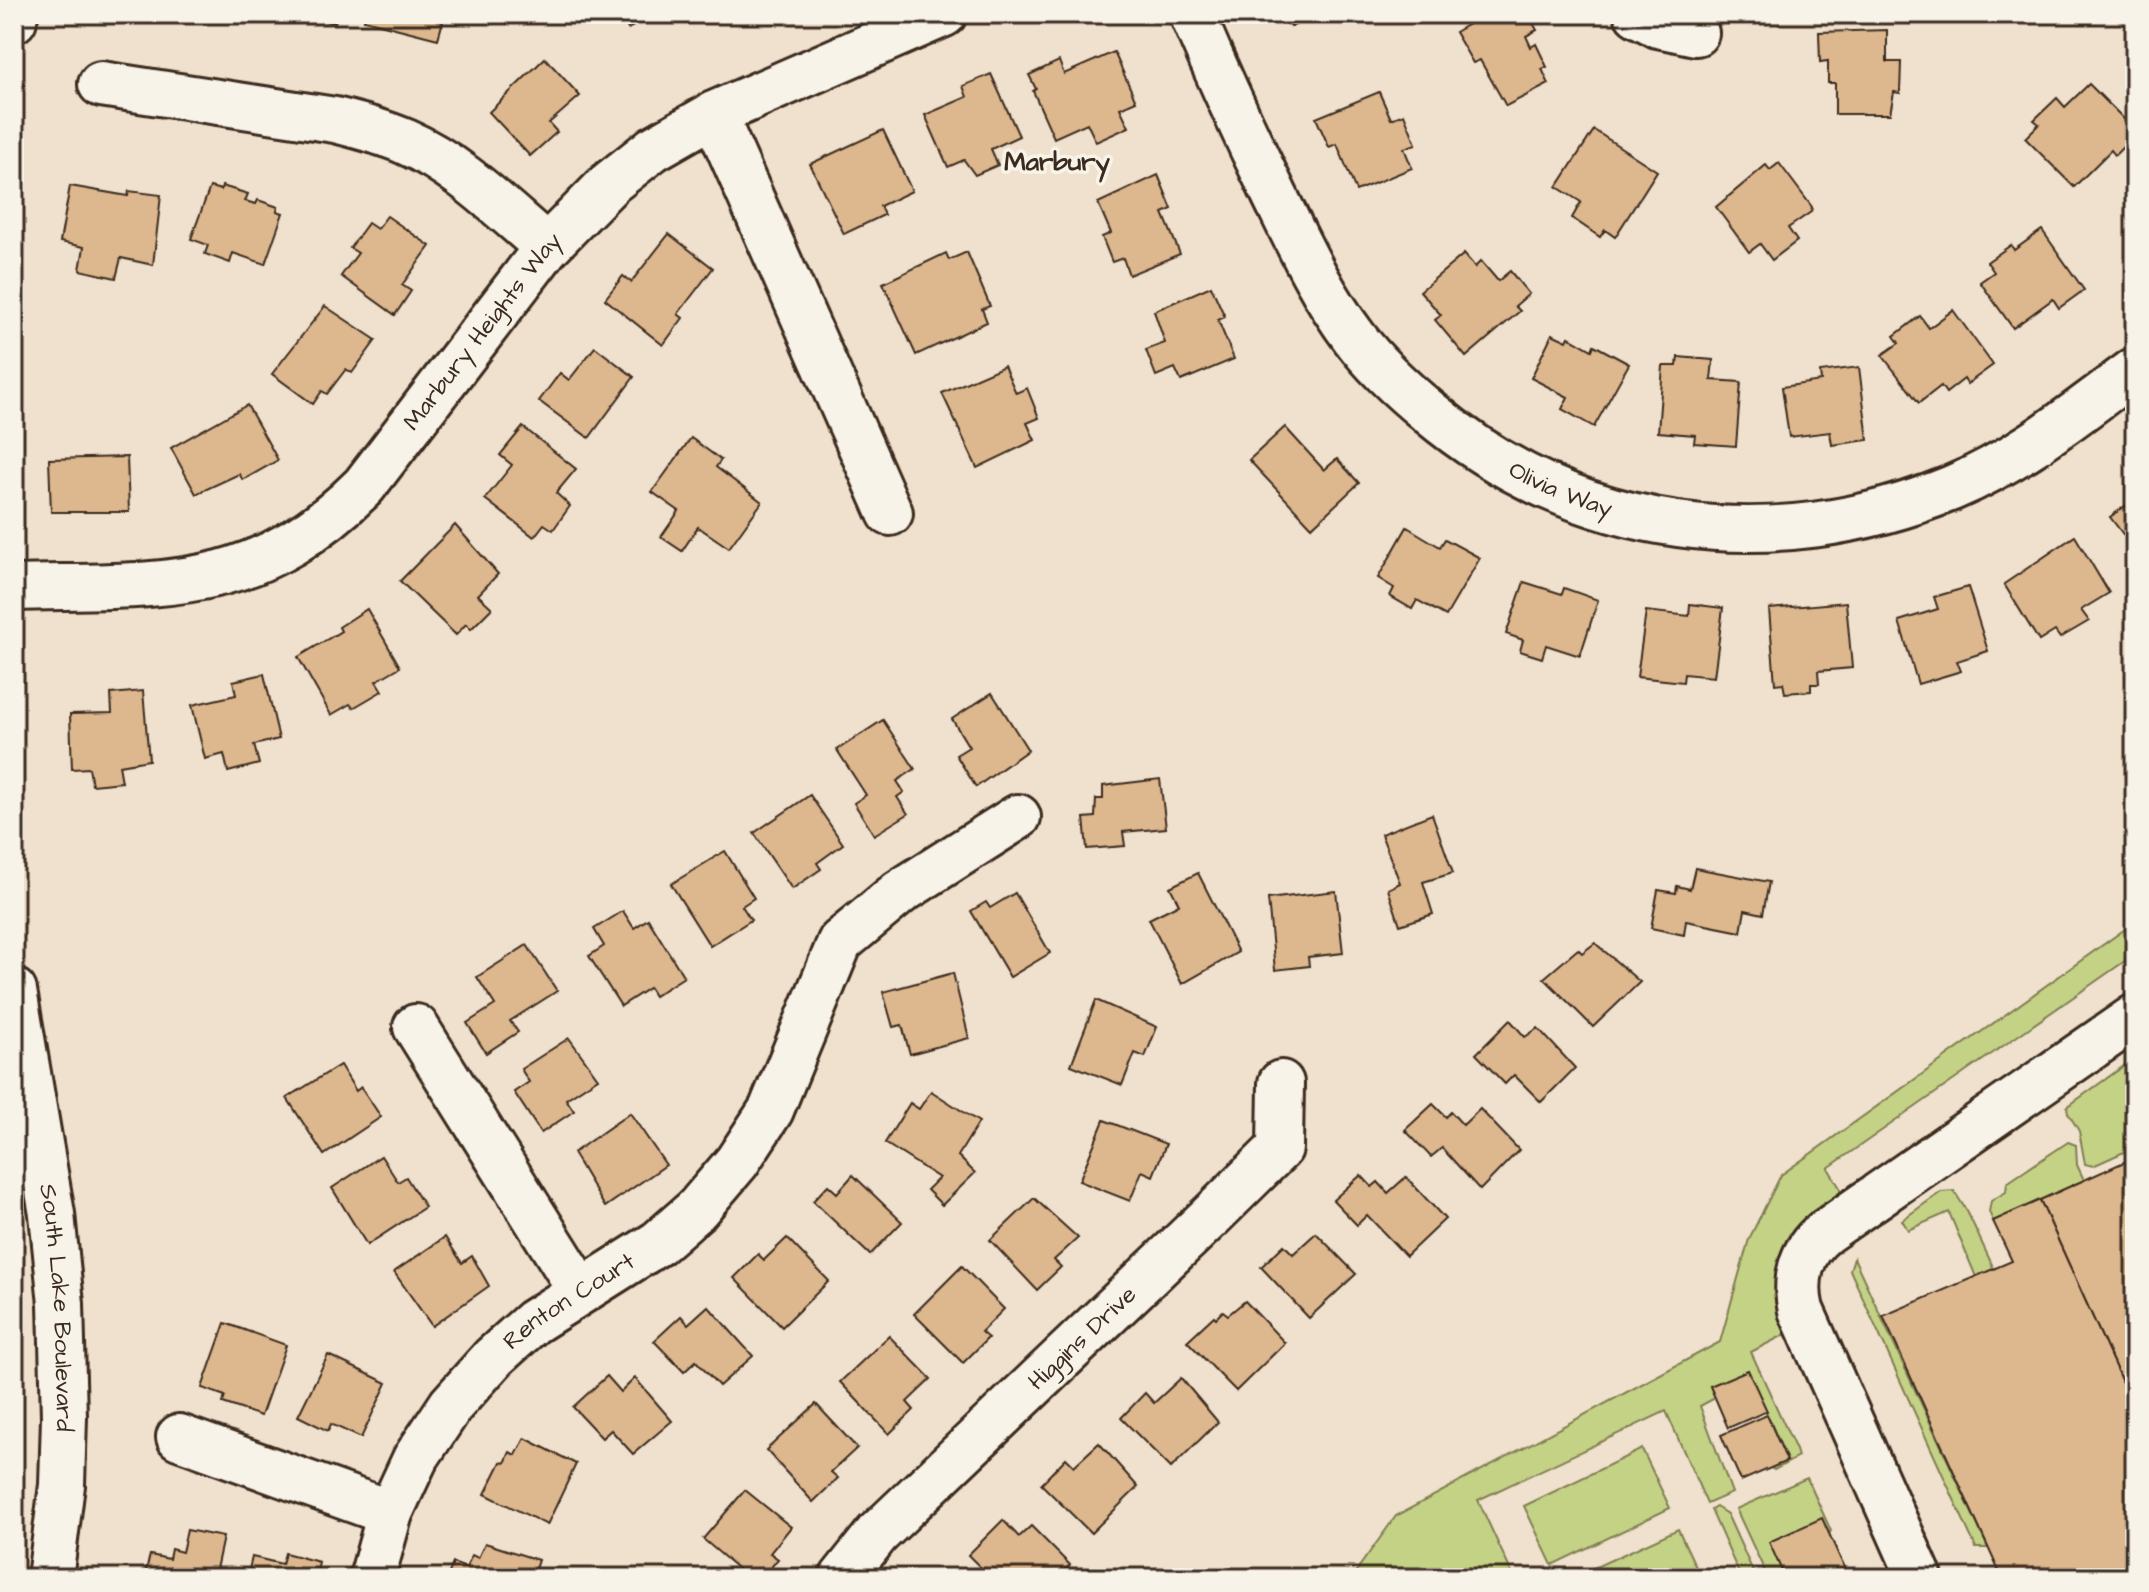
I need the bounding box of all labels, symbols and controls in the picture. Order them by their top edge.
district label: Marbury [1004,144,1110,183]
street label: Marbury Heights Way [395,225,570,438]
street label: Olivia Way [1503,453,1616,527]
street label: South Lake Boulevard [30,1181,81,1432]
street label: Renton Court [496,1245,642,1358]
street label: Higgins Drive [1021,1278,1144,1398]

